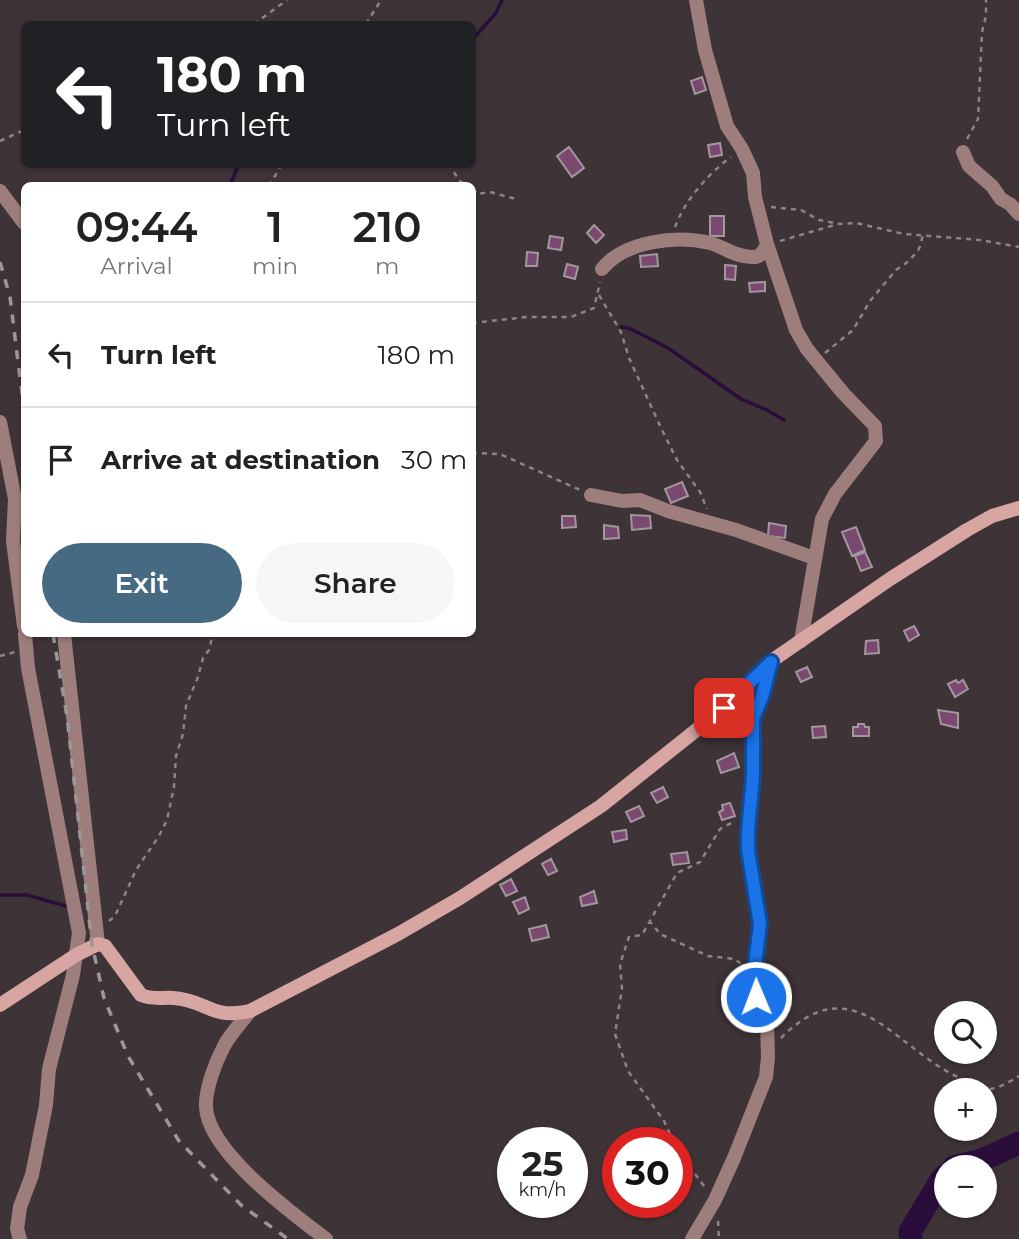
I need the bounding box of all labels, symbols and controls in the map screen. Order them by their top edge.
text: 180 m [157,45,307,104]
icon: left [42,49,133,140]
text: Turn left [157,105,291,144]
text: 09:44 [76,201,197,253]
text: 1 [267,201,283,253]
text: 210 [353,201,421,253]
text: Arrival [100,252,173,280]
text: min [252,252,298,280]
text: m [375,252,399,280]
icon: left [42,336,80,374]
text: Turn left [101,339,217,371]
text: 180 m [377,339,455,371]
icon: arrive [42,441,80,479]
text: Arrive at destination [101,444,380,476]
text: 30 m [401,444,467,476]
button: Exit [42,543,242,623]
button: Share [256,543,455,623]
pin [694,678,754,738]
icon: arrive [705,689,743,727]
position arrow [719,960,793,1034]
map controls [934,1001,997,1218]
button: search [934,1001,997,1064]
button: + [934,1078,997,1141]
speed limit sign: 30 [602,1127,693,1218]
text: 25 [522,1142,563,1185]
button: − [934,1155,997,1218]
text: km/h [518,1179,567,1201]

